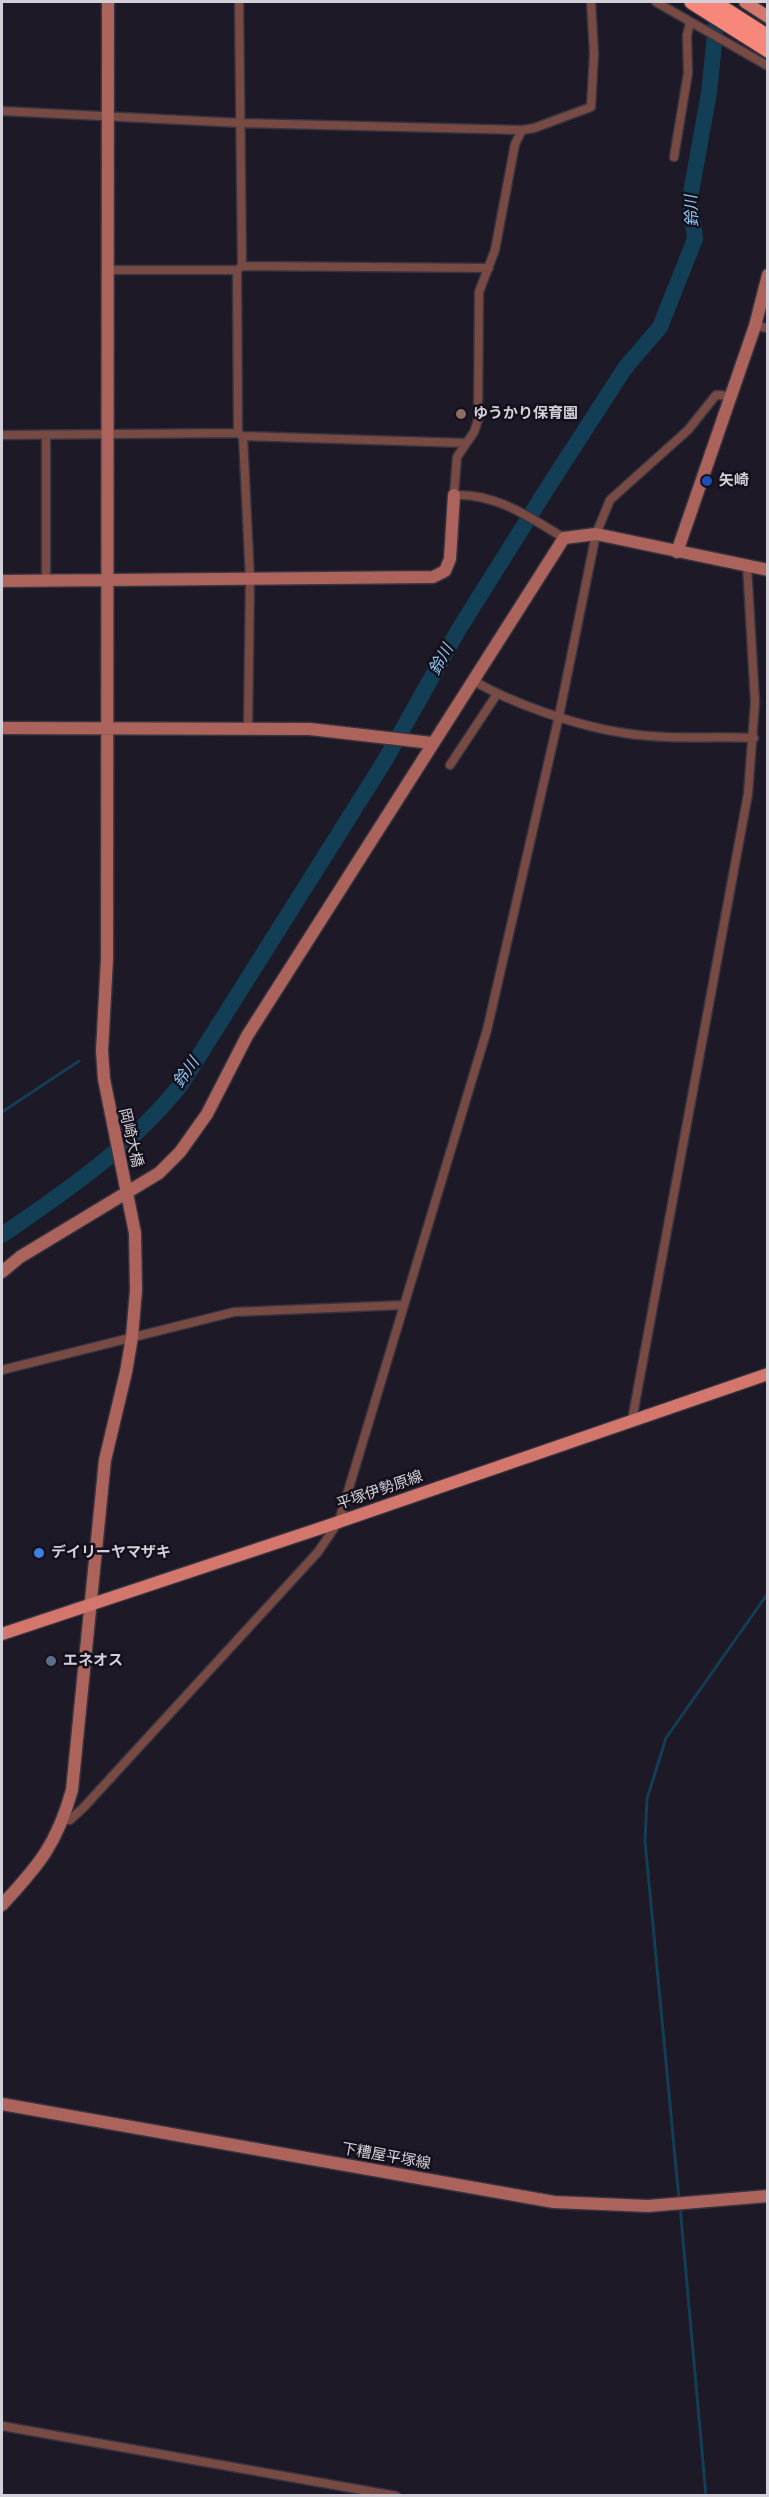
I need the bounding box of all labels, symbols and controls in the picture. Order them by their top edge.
water label: 鈴川 [683,195,703,227]
place label: ゆうかり保育園 [473,405,578,423]
marker: ゆうかり保育園 [454,407,468,421]
place label: 矢崎 [719,472,749,490]
marker: 矢崎 [700,474,714,488]
water label: 鈴川 [426,641,458,679]
water label: 鈴川 [170,1054,204,1092]
street label: 岡崎大橋 [114,1107,146,1169]
street label: 平塚伊勢原線 [335,1468,425,1514]
place label: デイリーヤマザキ [51,1544,171,1562]
marker: デイリーヤマザキ [32,1546,46,1560]
place label: エネオス [63,1652,123,1670]
marker: エネオス [44,1654,58,1668]
street label: 下糟屋平塚線 [340,2140,432,2174]

